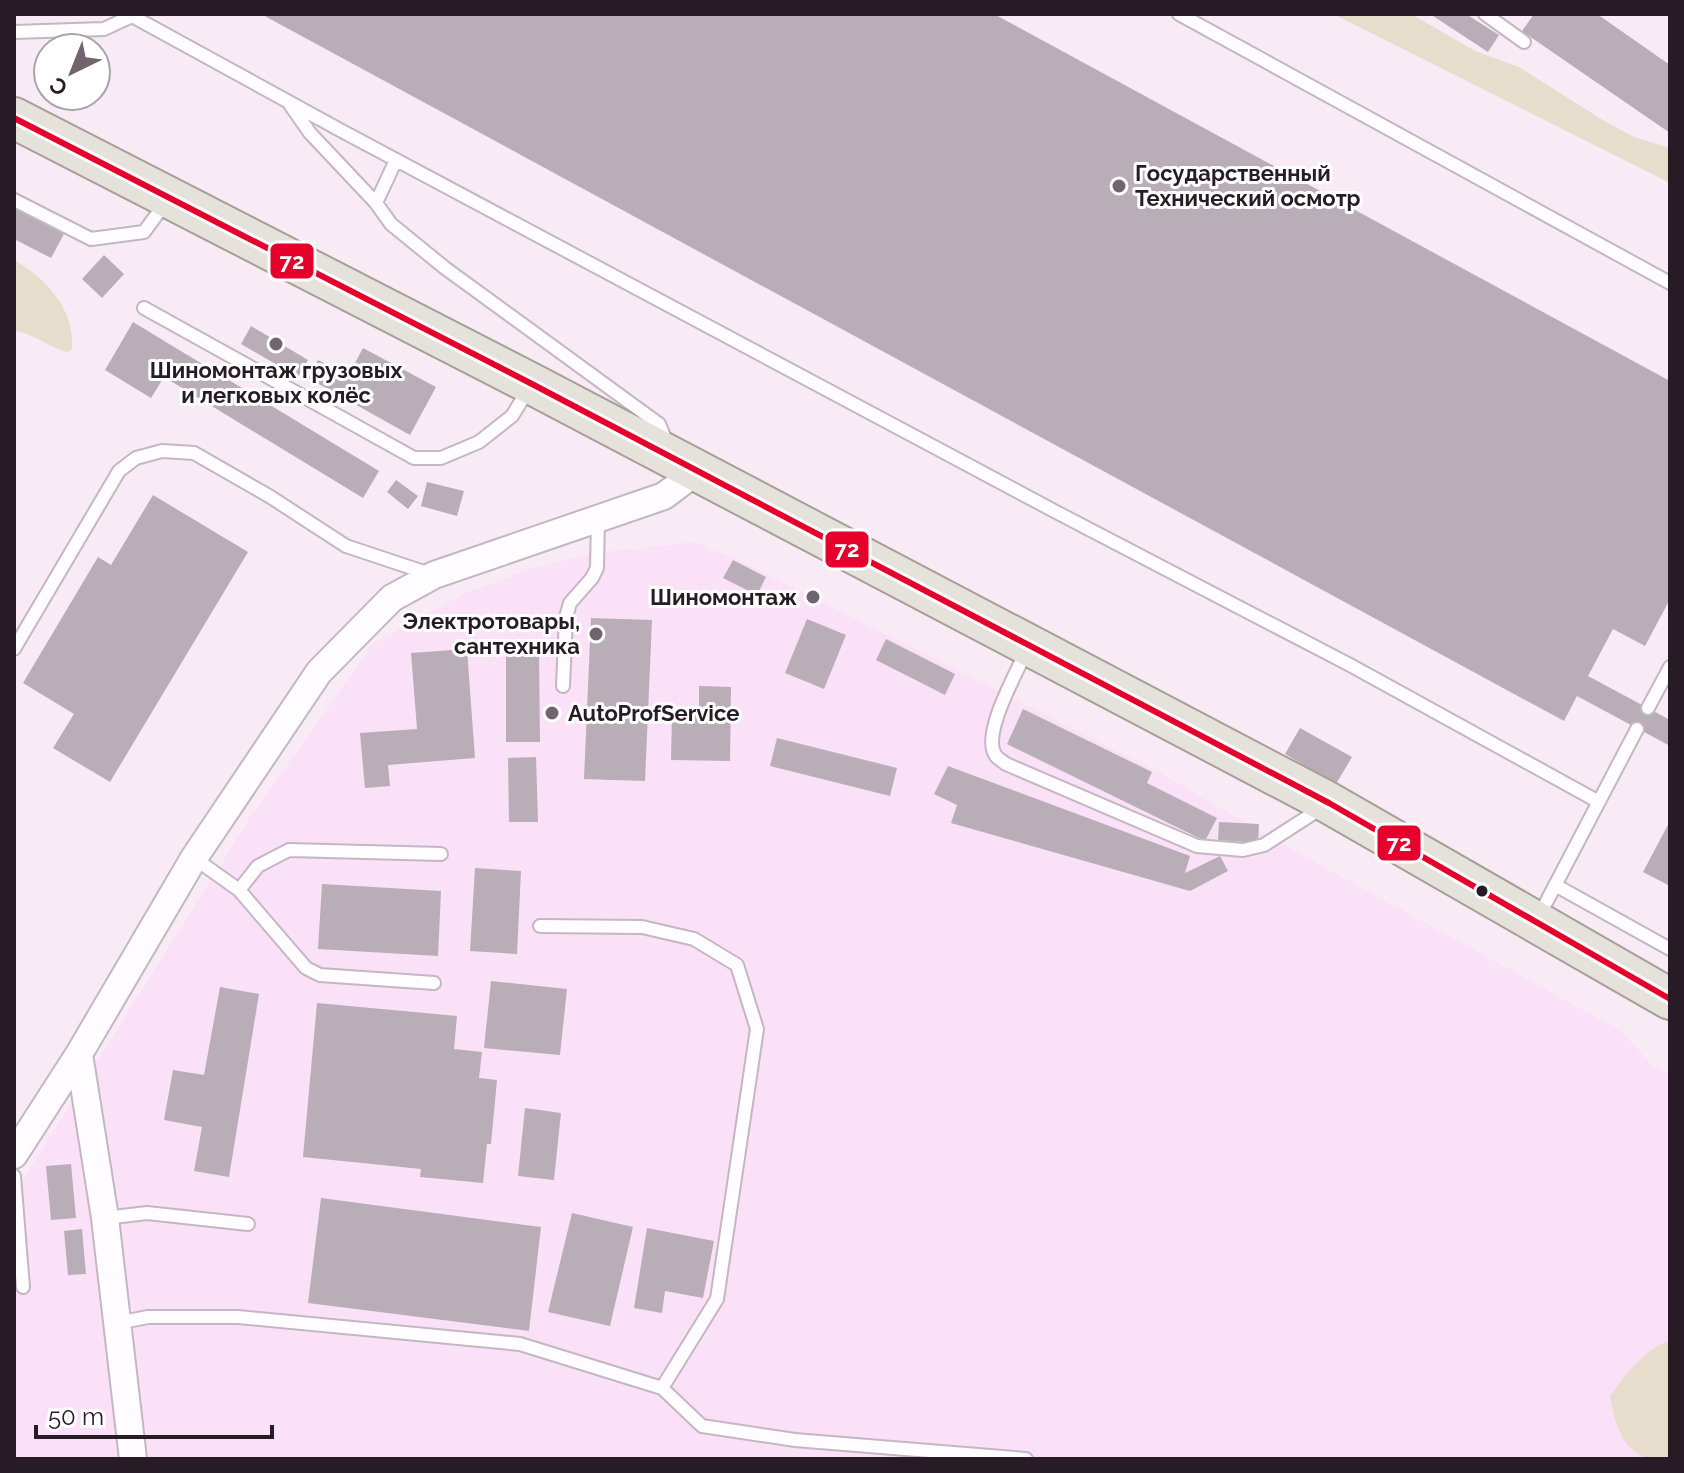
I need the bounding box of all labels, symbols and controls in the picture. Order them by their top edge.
north arrow [32,32,112,112]
text: С [44,72,73,101]
place label: Государственный Технический осмотр [1135,160,1361,211]
marker: Государственный Технический осмотр [1110,177,1128,195]
line badge: 72 [269,242,315,280]
text: 72 [280,248,304,274]
marker: Шиномонтаж грузовых и легковых колёс [267,335,285,353]
place label: Шиномонтаж грузовых и легковых колёс [150,357,402,408]
line badge: 72 [824,530,870,569]
text: 72 [835,536,859,562]
place label: Шиномонтаж [650,584,797,610]
marker: Шиномонтаж [804,588,822,606]
place label: Электротовары, сантехника [402,608,580,659]
marker: Электротовары, сантехника [587,625,605,643]
place label: AutoProfService [568,700,739,726]
marker: AutoProfService [543,704,561,722]
line badge: 72 [1376,824,1422,862]
text: 72 [1387,830,1411,856]
unlabelled marker [1474,883,1490,899]
scale bar [36,1389,272,1439]
text: 50 m [48,1402,104,1431]

